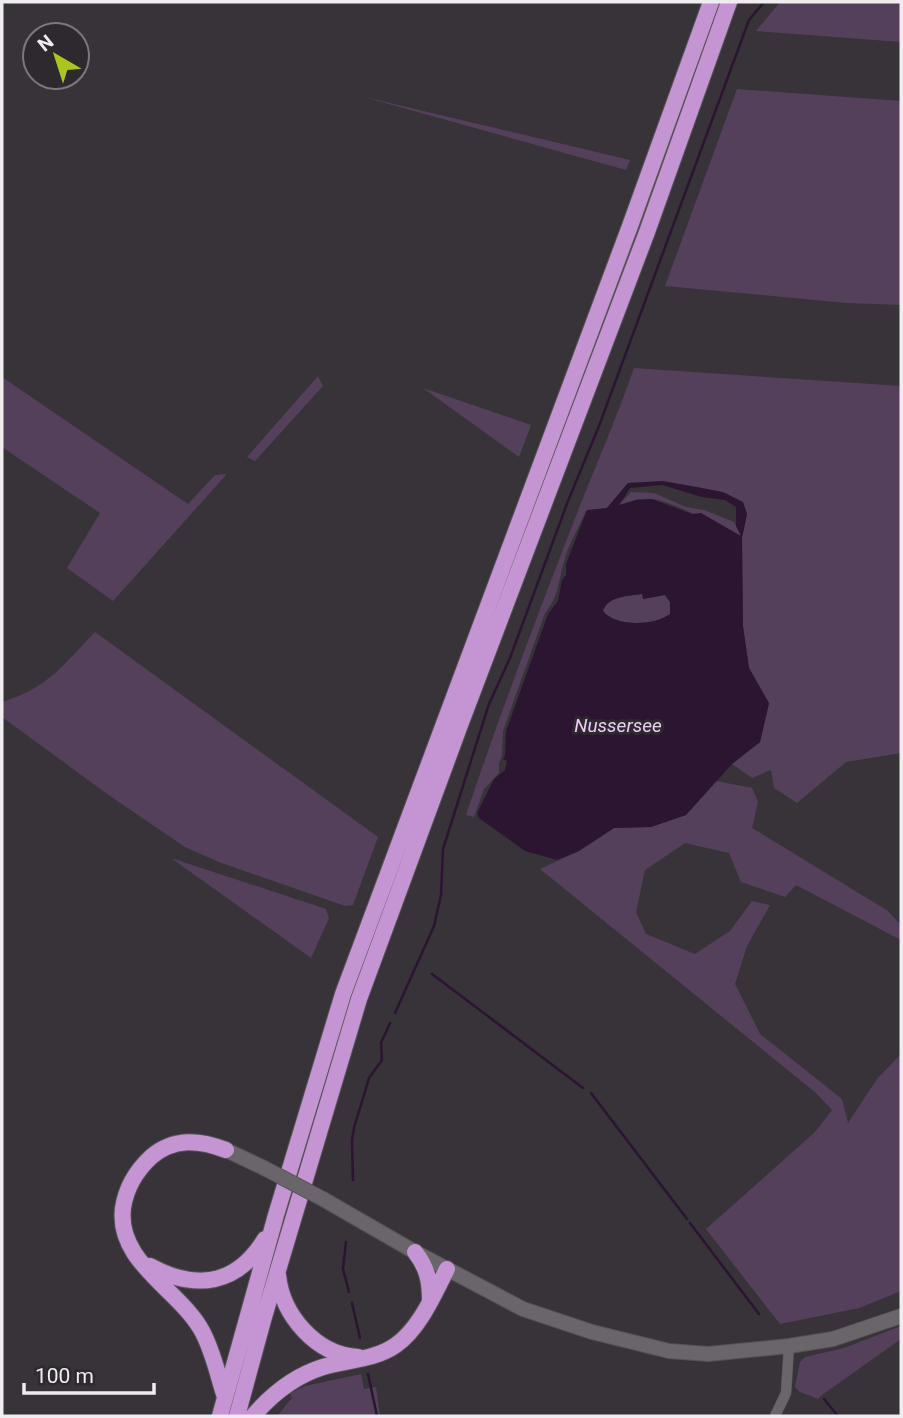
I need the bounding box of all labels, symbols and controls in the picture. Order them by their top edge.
north arrow [21,21,91,91]
text: N [33,30,58,56]
water label: Nussersee [574,714,662,737]
scale bar [24,1352,154,1396]
text: 100 m [35,1364,94,1388]

